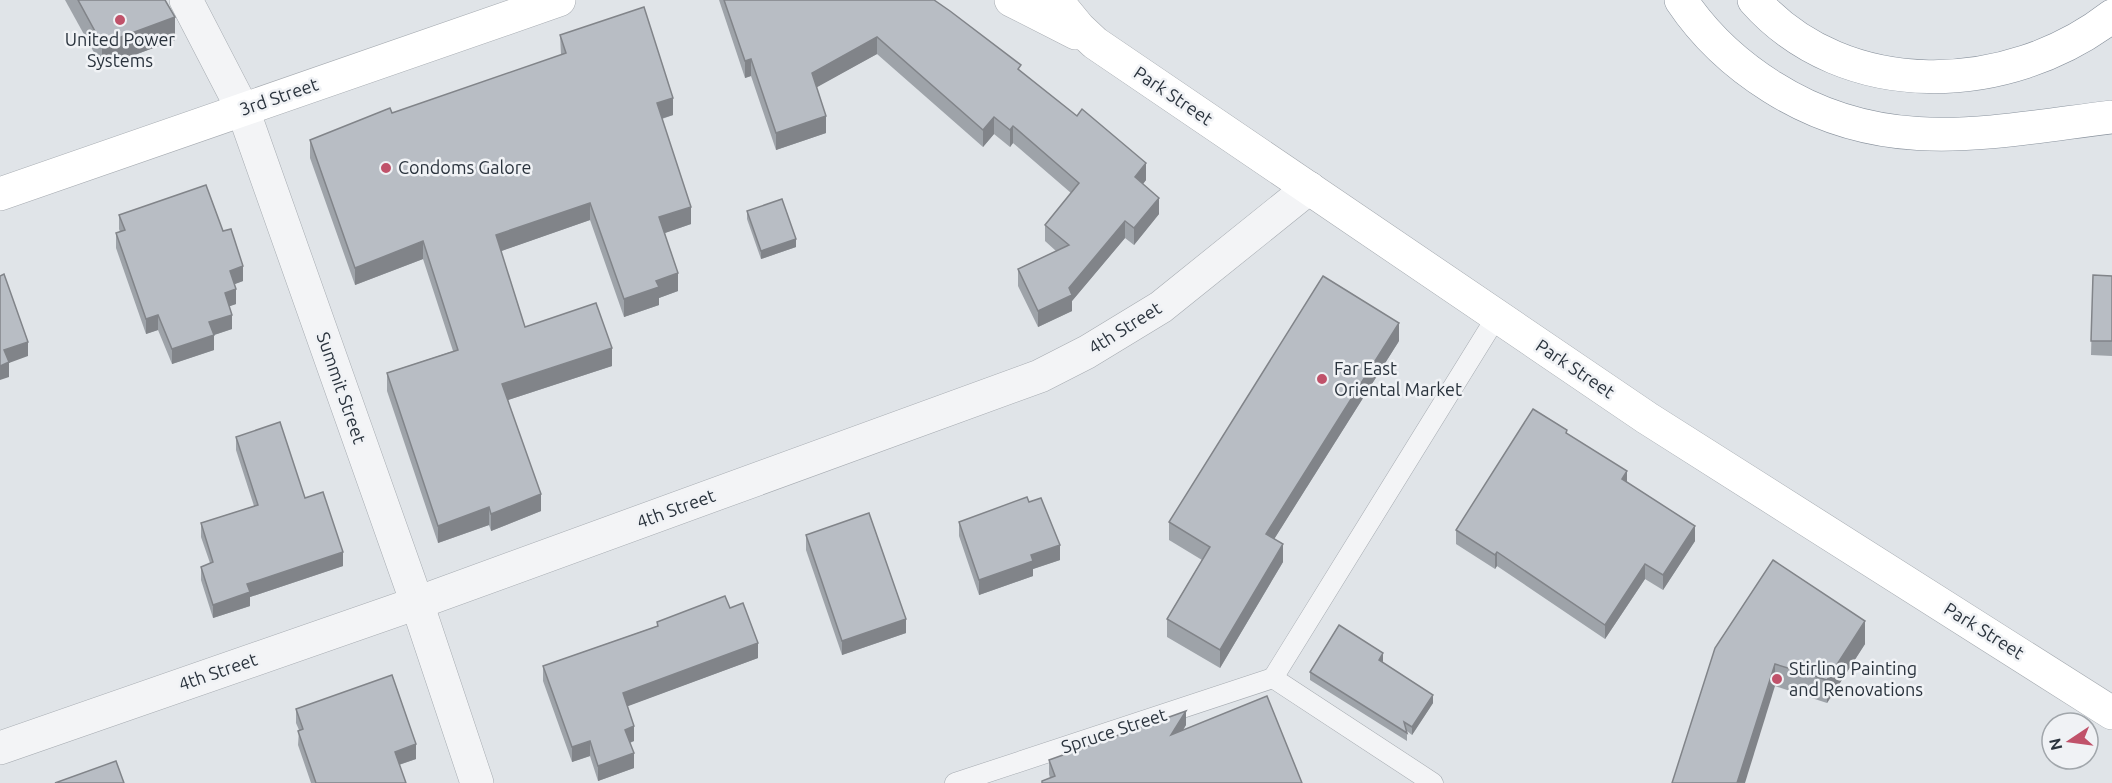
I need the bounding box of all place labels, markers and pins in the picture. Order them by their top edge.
marker: United Power Systems [113,13,127,27]
place label: United Power Systems [65,29,175,70]
place label: Condoms Galore [398,157,532,177]
marker: Condoms Galore [379,161,393,175]
place label: Far East Oriental Market [1334,358,1462,399]
marker: Far East Oriental Market [1315,372,1329,386]
place label: Stirling Painting and Renovations [1789,658,1923,699]
marker: Stirling Painting and Renovations [1770,672,1784,686]

